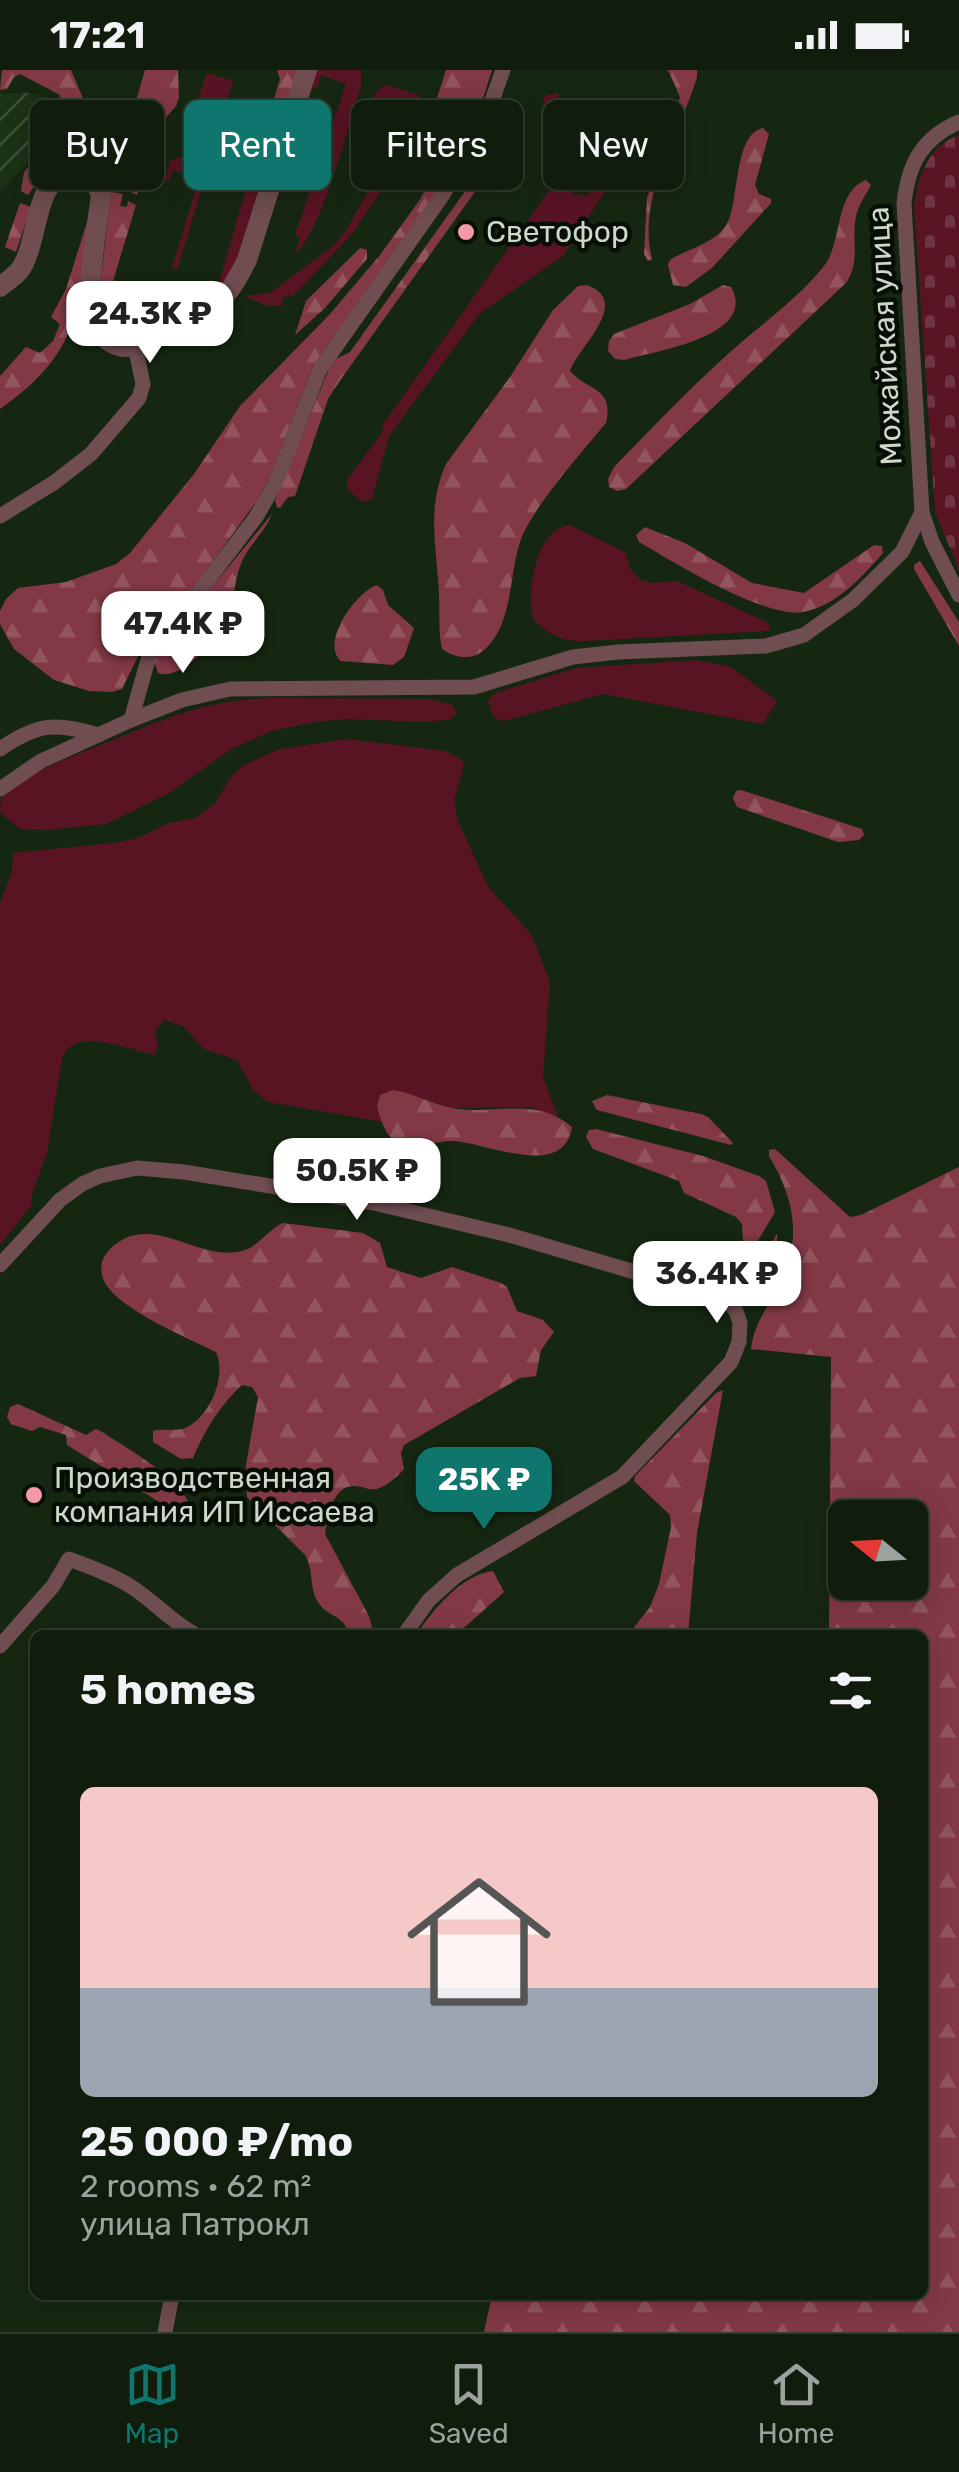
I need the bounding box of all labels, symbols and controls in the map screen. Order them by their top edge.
text: 17:21 [50,12,145,58]
chip: Buy [30,100,164,190]
chip: Rent [184,100,331,190]
chip: Filters [351,100,523,190]
chip: New [543,100,684,190]
street label: Можайская улица [860,206,910,466]
place label: Светофор [486,214,629,250]
marker: Светофор [455,221,477,243]
pin: 24.3K ₽ [58,281,242,366]
text: 24.3K ₽ [88,294,212,332]
pin: 47.4K ₽ [91,591,275,676]
text: 47.4K ₽ [123,604,243,642]
pin: 50.5K ₽ [265,1138,449,1223]
text: 50.5K ₽ [296,1151,418,1189]
pin: 36.4K ₽ [625,1241,809,1326]
text: 36.4K ₽ [655,1254,779,1292]
pin: 25K ₽ [414,1447,554,1532]
place label: Производственная компания ИП Иссаева [54,1460,375,1530]
text: 25K ₽ [438,1460,530,1498]
marker: Производственная компания ИП Иссаева [23,1484,45,1506]
north arrow [828,1500,928,1600]
map controls [828,1500,928,1600]
icon: filters [823,1663,878,1718]
text: 5 homes [80,1665,256,1715]
icon: home [389,1852,569,2032]
text: 25 000 ₽/mo [80,2117,353,2167]
text: 2 rooms · 62 m² [80,2167,312,2205]
text: улица Патрокл [80,2205,310,2243]
tab: Map [125,2357,180,2450]
tab: Saved [429,2357,509,2450]
tab: Home [758,2357,834,2450]

